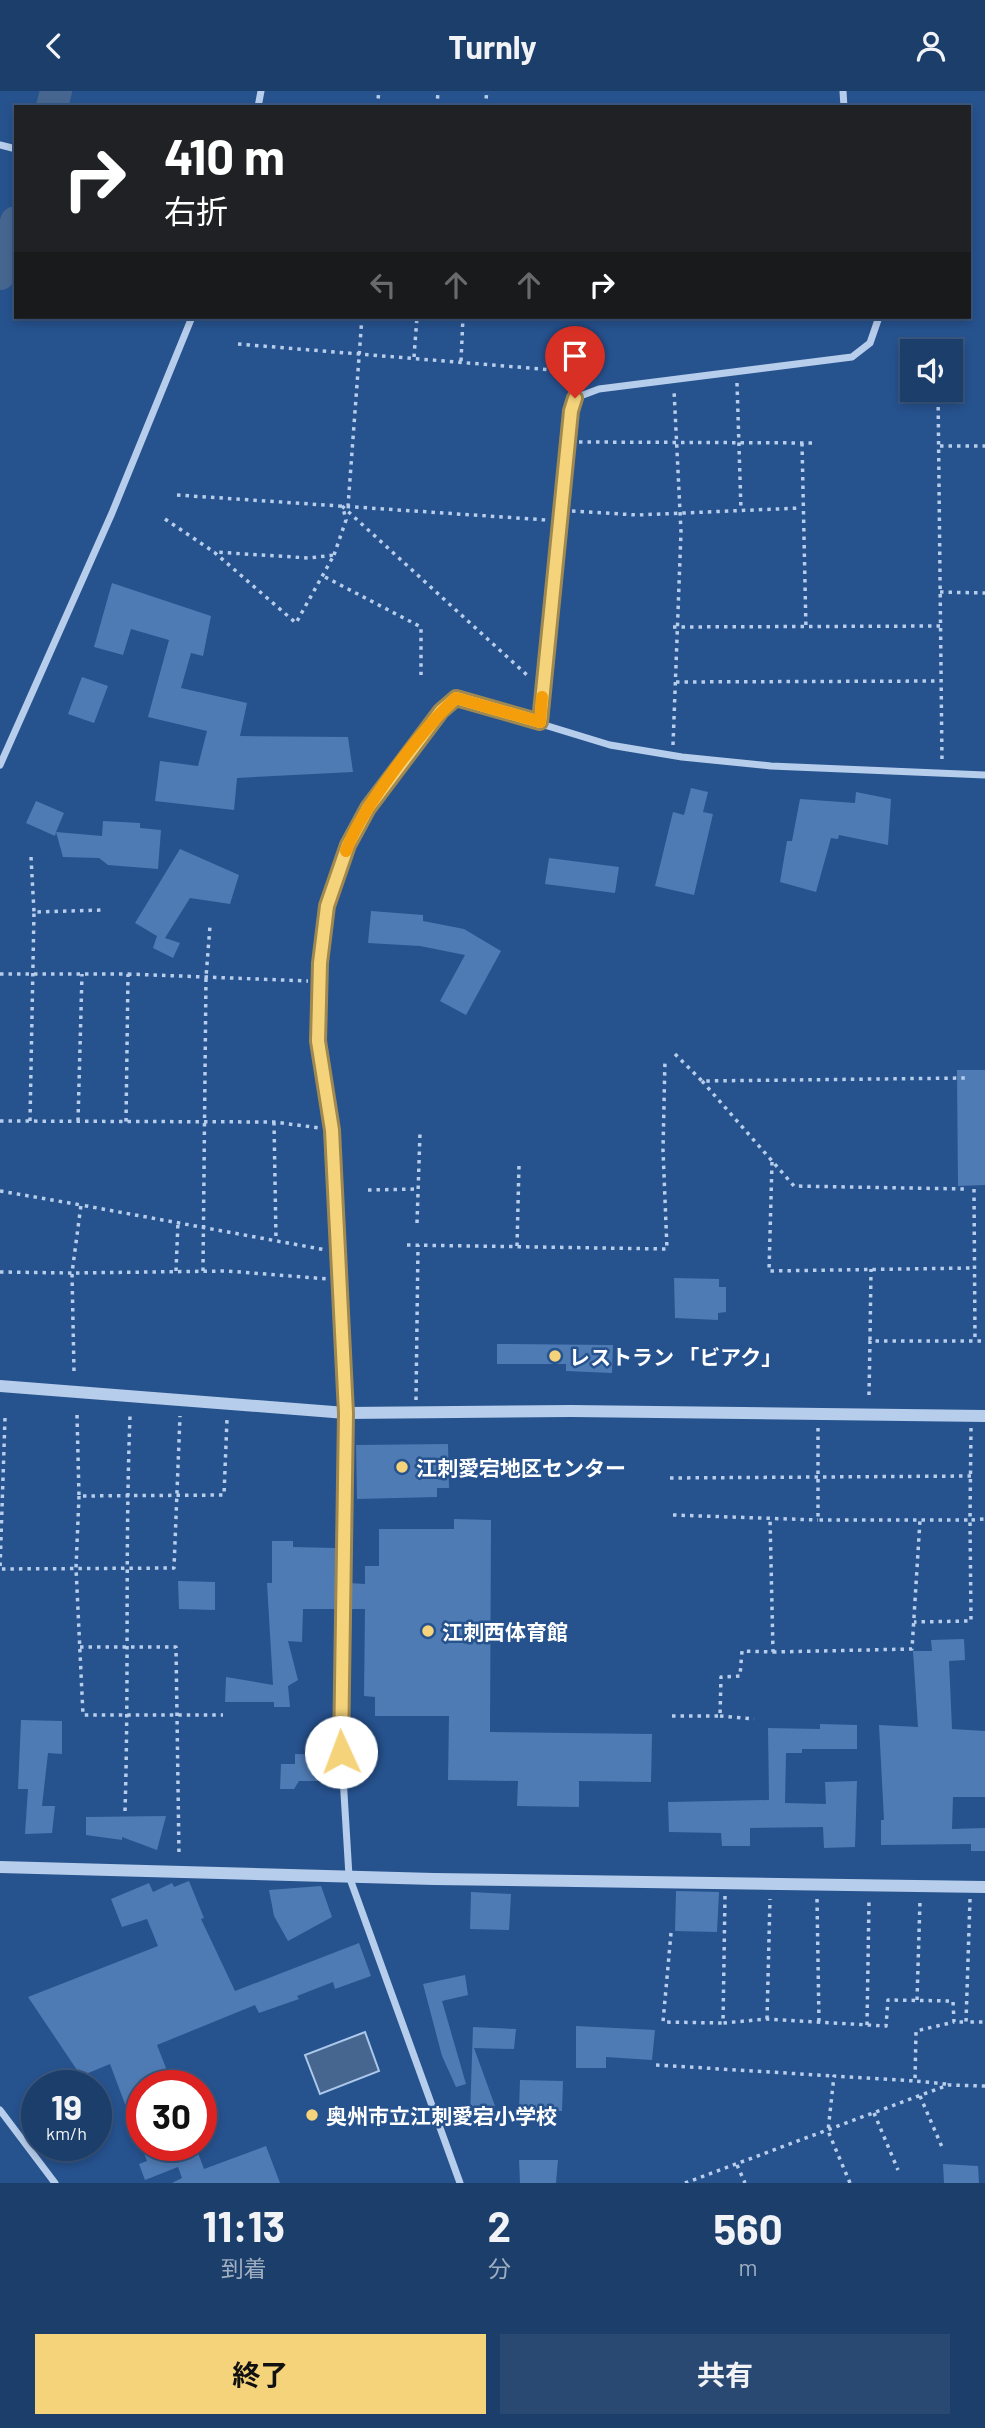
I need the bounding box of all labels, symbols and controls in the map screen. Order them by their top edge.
icon: back [35,27,73,65]
text: Turnly [448,27,537,65]
icon: person [912,27,950,65]
text: 410 m [164,126,285,185]
icon: right [49,133,140,224]
text: 右折 [164,191,228,229]
icon: left [364,266,402,304]
icon: ahead [437,266,475,304]
icon: ahead [510,266,548,304]
icon: right [583,266,621,304]
pin [545,326,605,398]
icon: arrive [556,337,594,375]
map controls [900,339,963,402]
button: sound [900,339,963,402]
place label: レストラン 「ビアク」 [569,1344,782,1369]
marker: レストラン 「ビアク」 [547,1348,563,1364]
place label: 江刺愛宕地区センター [416,1455,626,1480]
marker: 江刺愛宕地区センター [394,1459,410,1475]
place label: 江刺西体育館 [442,1619,568,1644]
marker: 江刺西体育館 [420,1623,436,1639]
position arrow [304,1715,378,1789]
speed limit sign: 30 [126,2070,217,2161]
text: 19 [51,2085,82,2127]
place label: 奥州市立江刺愛宕小学校 [326,2103,557,2128]
marker: 奥州市立江刺愛宕小学校 [304,2107,320,2123]
text: km/h [46,2122,87,2144]
text: 11:13 [202,2200,285,2250]
text: 2 [488,2200,511,2250]
text: 560 [713,2203,783,2253]
text: m [739,2253,758,2281]
text: 到着 [221,2254,267,2282]
text: 分 [488,2254,511,2282]
button: 終了 [35,2334,486,2414]
button: 共有 [500,2334,950,2414]

